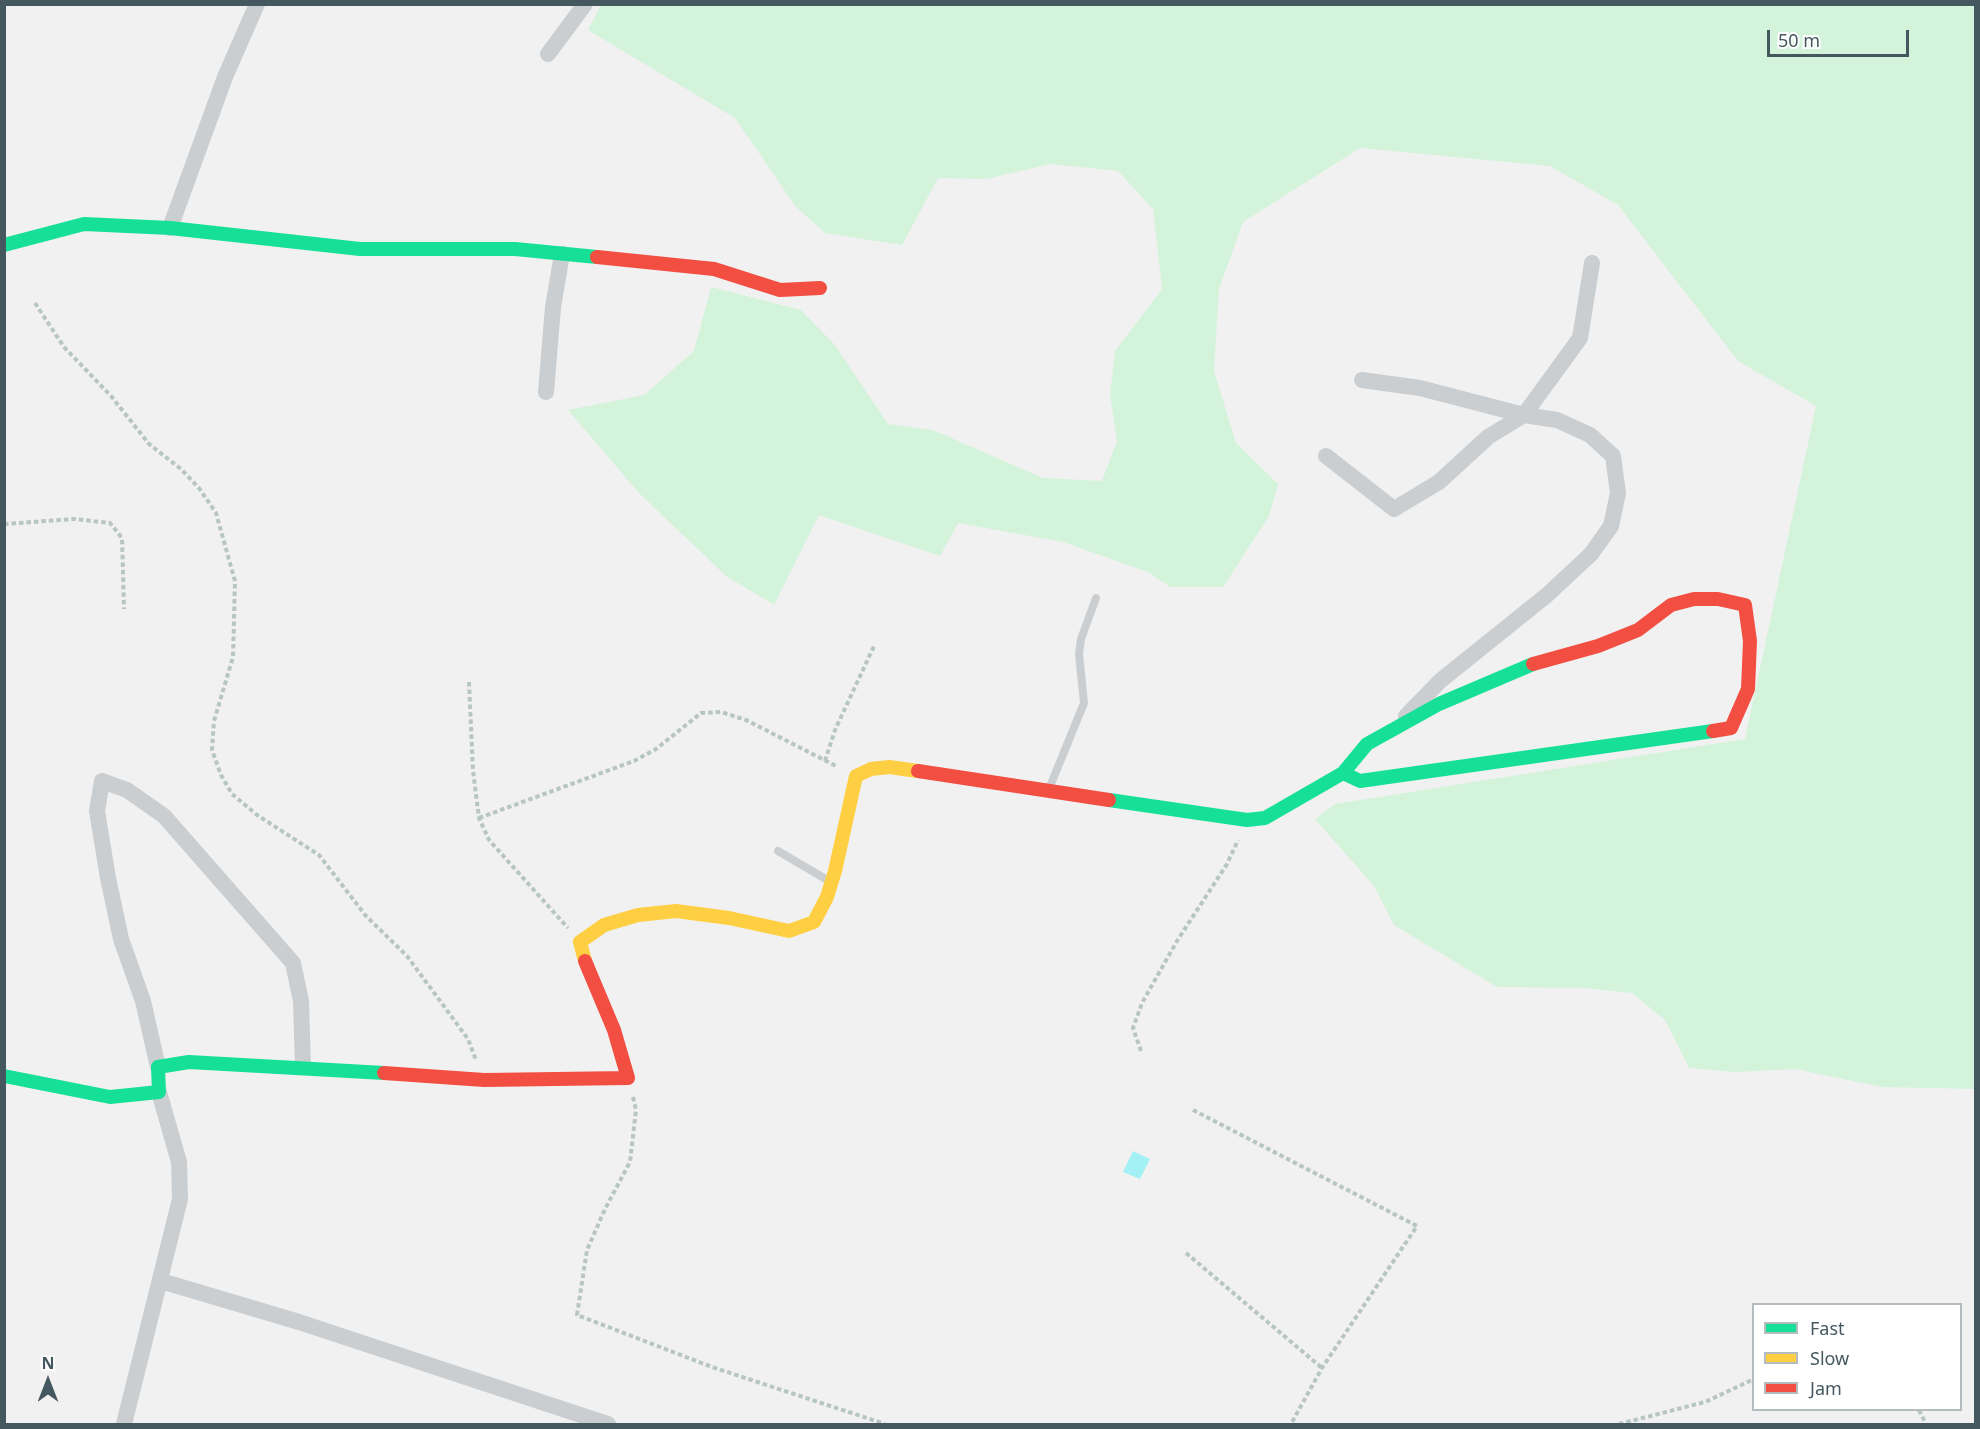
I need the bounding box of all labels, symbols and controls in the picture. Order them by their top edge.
scale bar [1770,18,1912,56]
text: 50 m [1778,28,1820,52]
legend [1752,1303,1962,1411]
text: Fast [1810,1316,1845,1340]
text: Slow [1810,1346,1849,1370]
north arrow [18,1351,78,1411]
text: N [41,1352,55,1374]
text: Jam [1810,1376,1842,1400]

